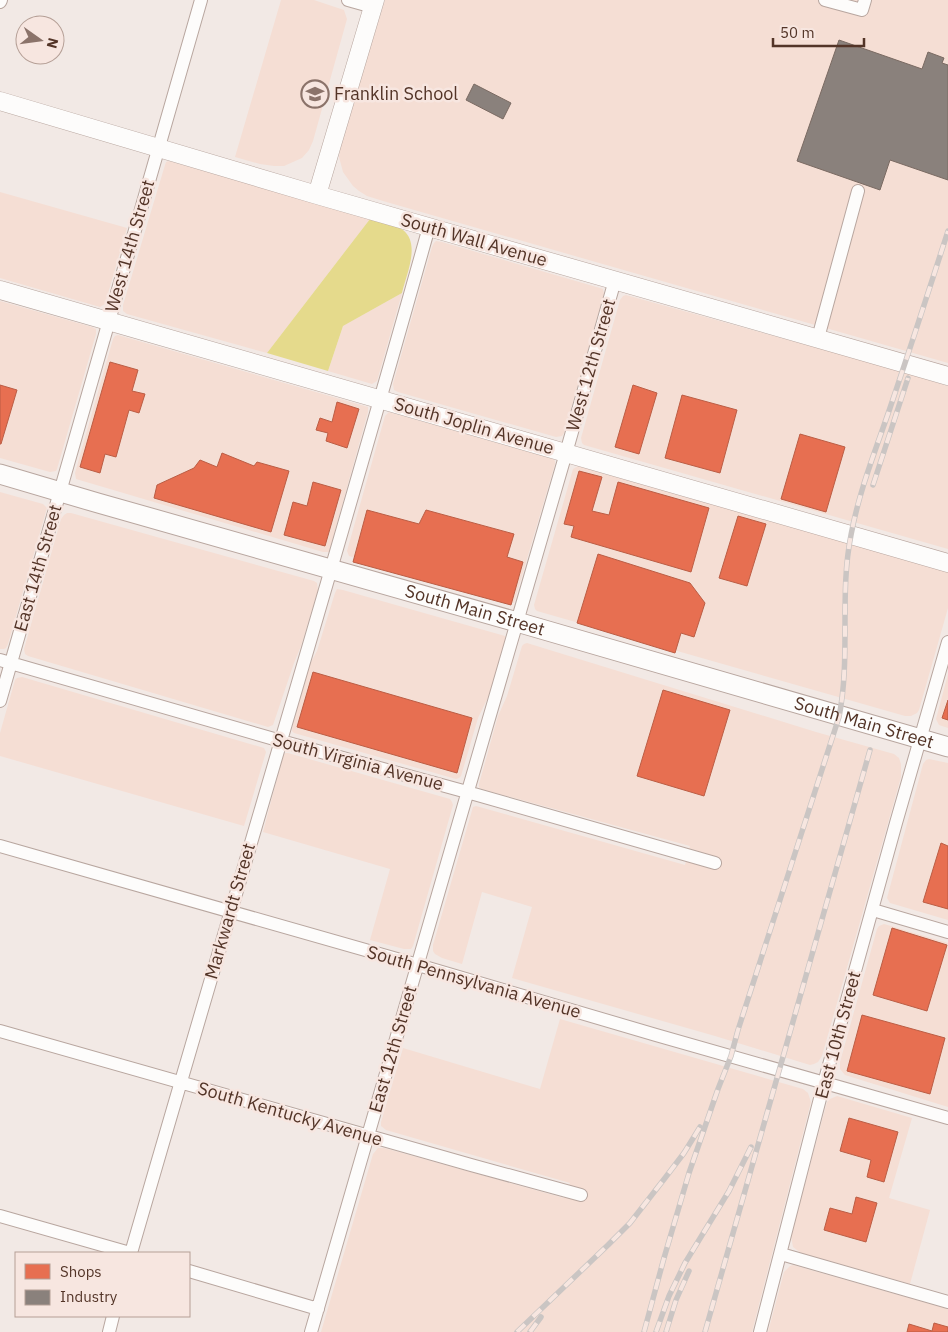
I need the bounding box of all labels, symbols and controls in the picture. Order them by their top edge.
north arrow [15,15,65,65]
scale bar [773,15,864,47]
text: 50 m [780,23,815,42]
text: N [43,36,63,50]
school or university icon: Franklin School [300,79,330,109]
place label: Franklin School [334,82,458,105]
street label: West 14th Street [100,177,159,315]
street label: South Wall Avenue [398,208,550,271]
street label: West 12th Street [561,296,620,434]
street label: South Joplin Avenue [392,392,557,459]
street label: East 14th Street [8,502,67,634]
street label: South Main Street [402,579,548,640]
street label: South Main Street [792,691,937,753]
street label: South Virginia Avenue [270,728,446,795]
street label: Markwardt Street [199,840,260,982]
street label: South Pennsylvania Avenue [364,940,584,1023]
street label: East 10th Street [809,969,866,1101]
street label: East 12th Street [363,983,422,1115]
street label: South Kentucky Avenue [195,1076,385,1151]
legend [15,1252,190,1317]
text: Shops [60,1262,102,1281]
text: Industry [60,1287,118,1306]

